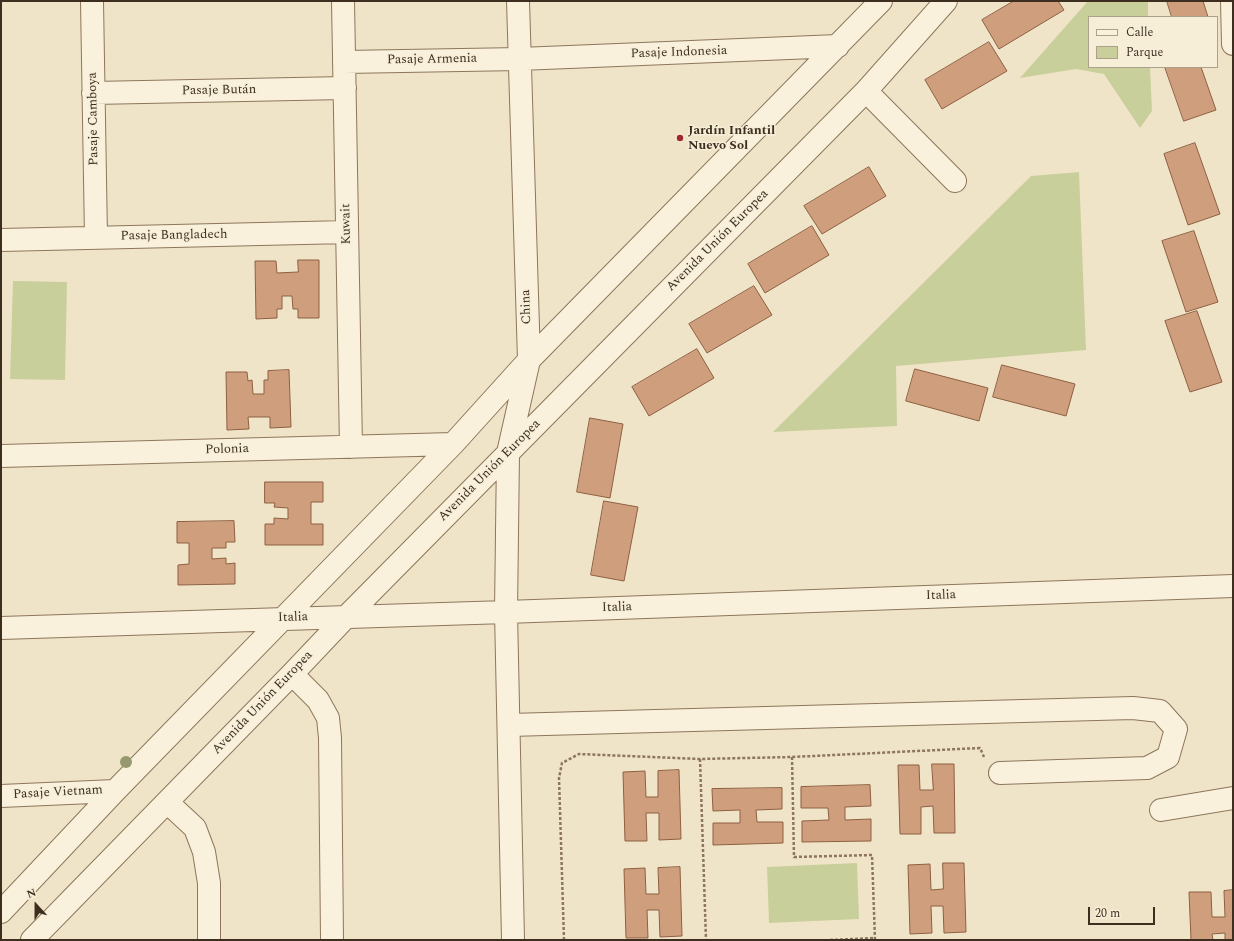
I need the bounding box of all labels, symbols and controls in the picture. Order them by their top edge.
legend [1088,16,1218,68]
text: Calle [1126,23,1153,42]
text: Parque [1126,43,1163,62]
street label: Pasaje Indonesia [630,44,728,62]
street label: Pasaje Armenia [387,51,477,69]
street label: Pasaje Camboya [85,72,103,166]
street label: Pasaje Bután [182,83,256,99]
place label: Jardín Infantil Nuevo Sol [688,123,775,154]
marker: Jardín Infantil Nuevo Sol [675,133,685,143]
street label: Avenida Unión Europea [664,187,772,295]
street label: Kuwait [339,203,355,245]
street label: Pasaje Bangladech [120,227,228,245]
street label: China [519,289,535,325]
street label: Avenida Unión Europea [436,417,544,525]
street label: Polonia [205,441,249,459]
street label: Italia [926,588,956,604]
street label: Italia [602,600,632,616]
street label: Italia [278,610,308,626]
street label: Avenida Unión Europea [209,648,317,758]
street label: Pasaje Vietnam [13,783,103,803]
text: N [24,884,39,903]
north arrow [16,885,56,925]
scale bar [1090,899,1157,925]
text: 20 m [1095,904,1120,923]

